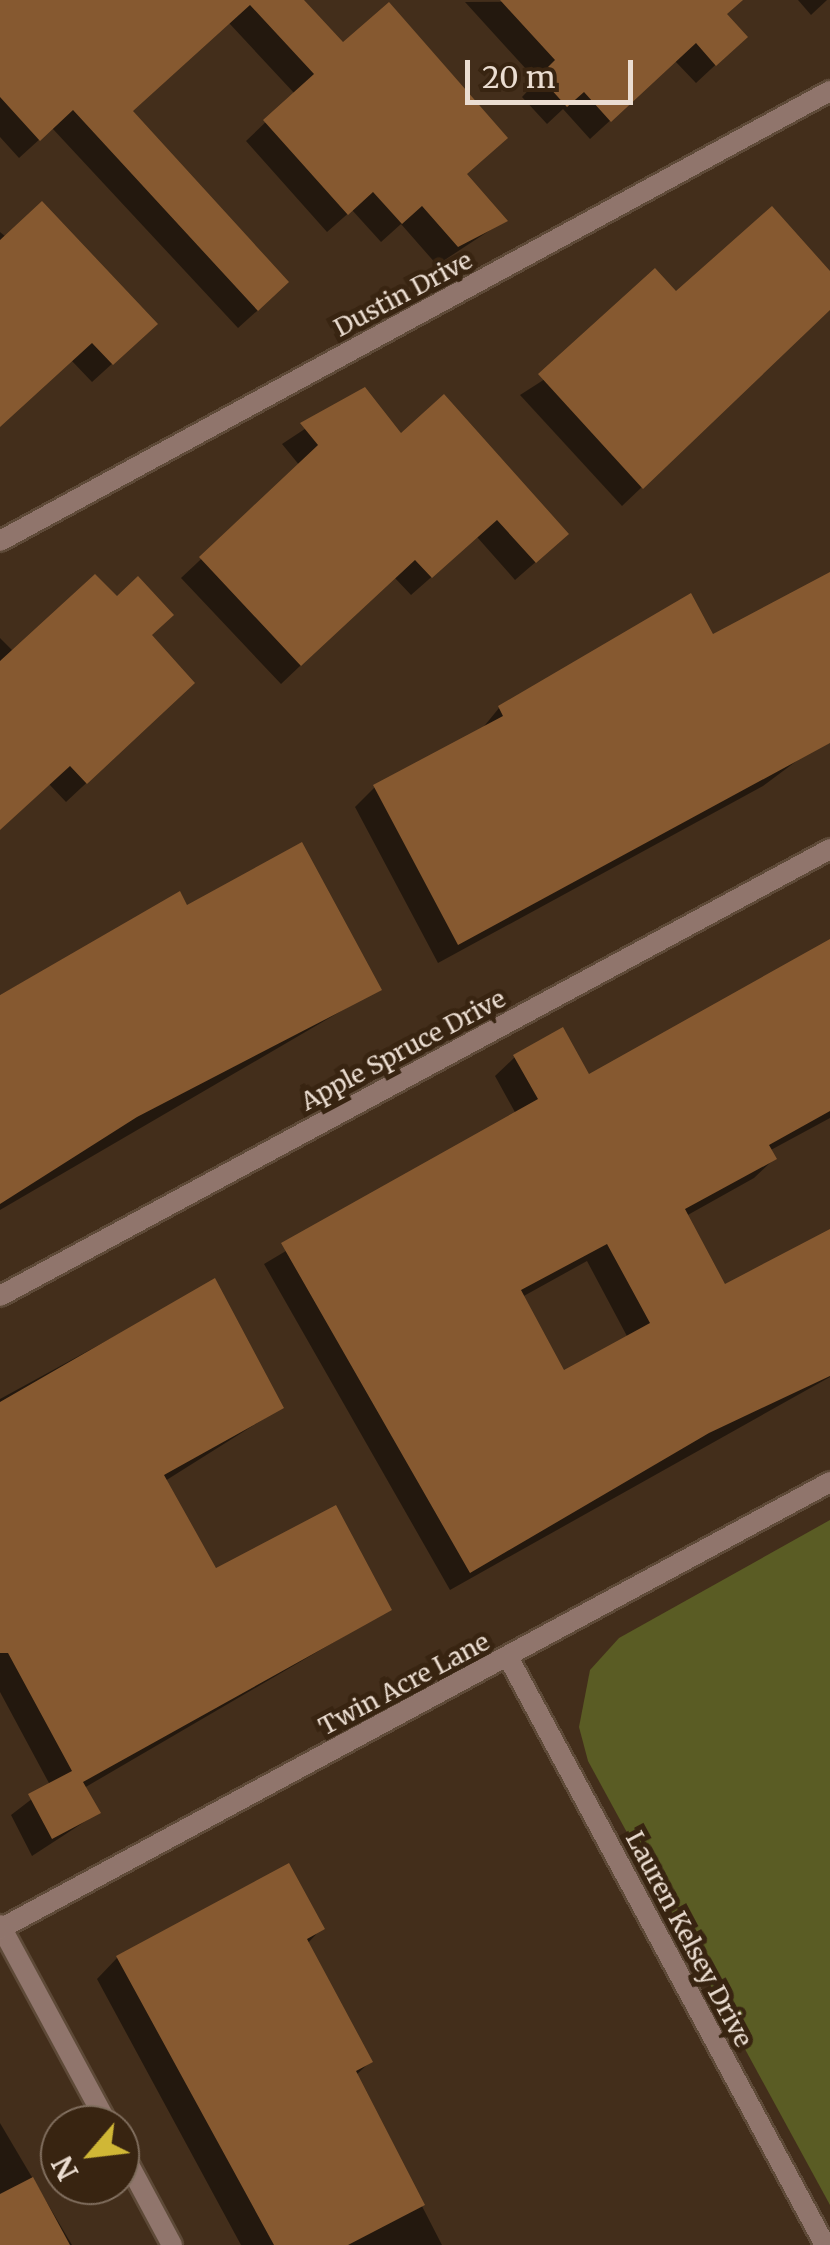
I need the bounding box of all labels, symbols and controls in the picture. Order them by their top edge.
scale bar [470,40,638,102]
text: 20 m [482,58,555,96]
street label: Dustin Drive [329,245,477,343]
street label: Apple Spruce Drive [296,983,510,1117]
street label: Twin Acre Lane [314,1626,494,1742]
street label: Lauren Kelsey Drive [619,1826,759,2052]
north arrow [40,2105,140,2205]
text: N [44,2150,86,2186]

